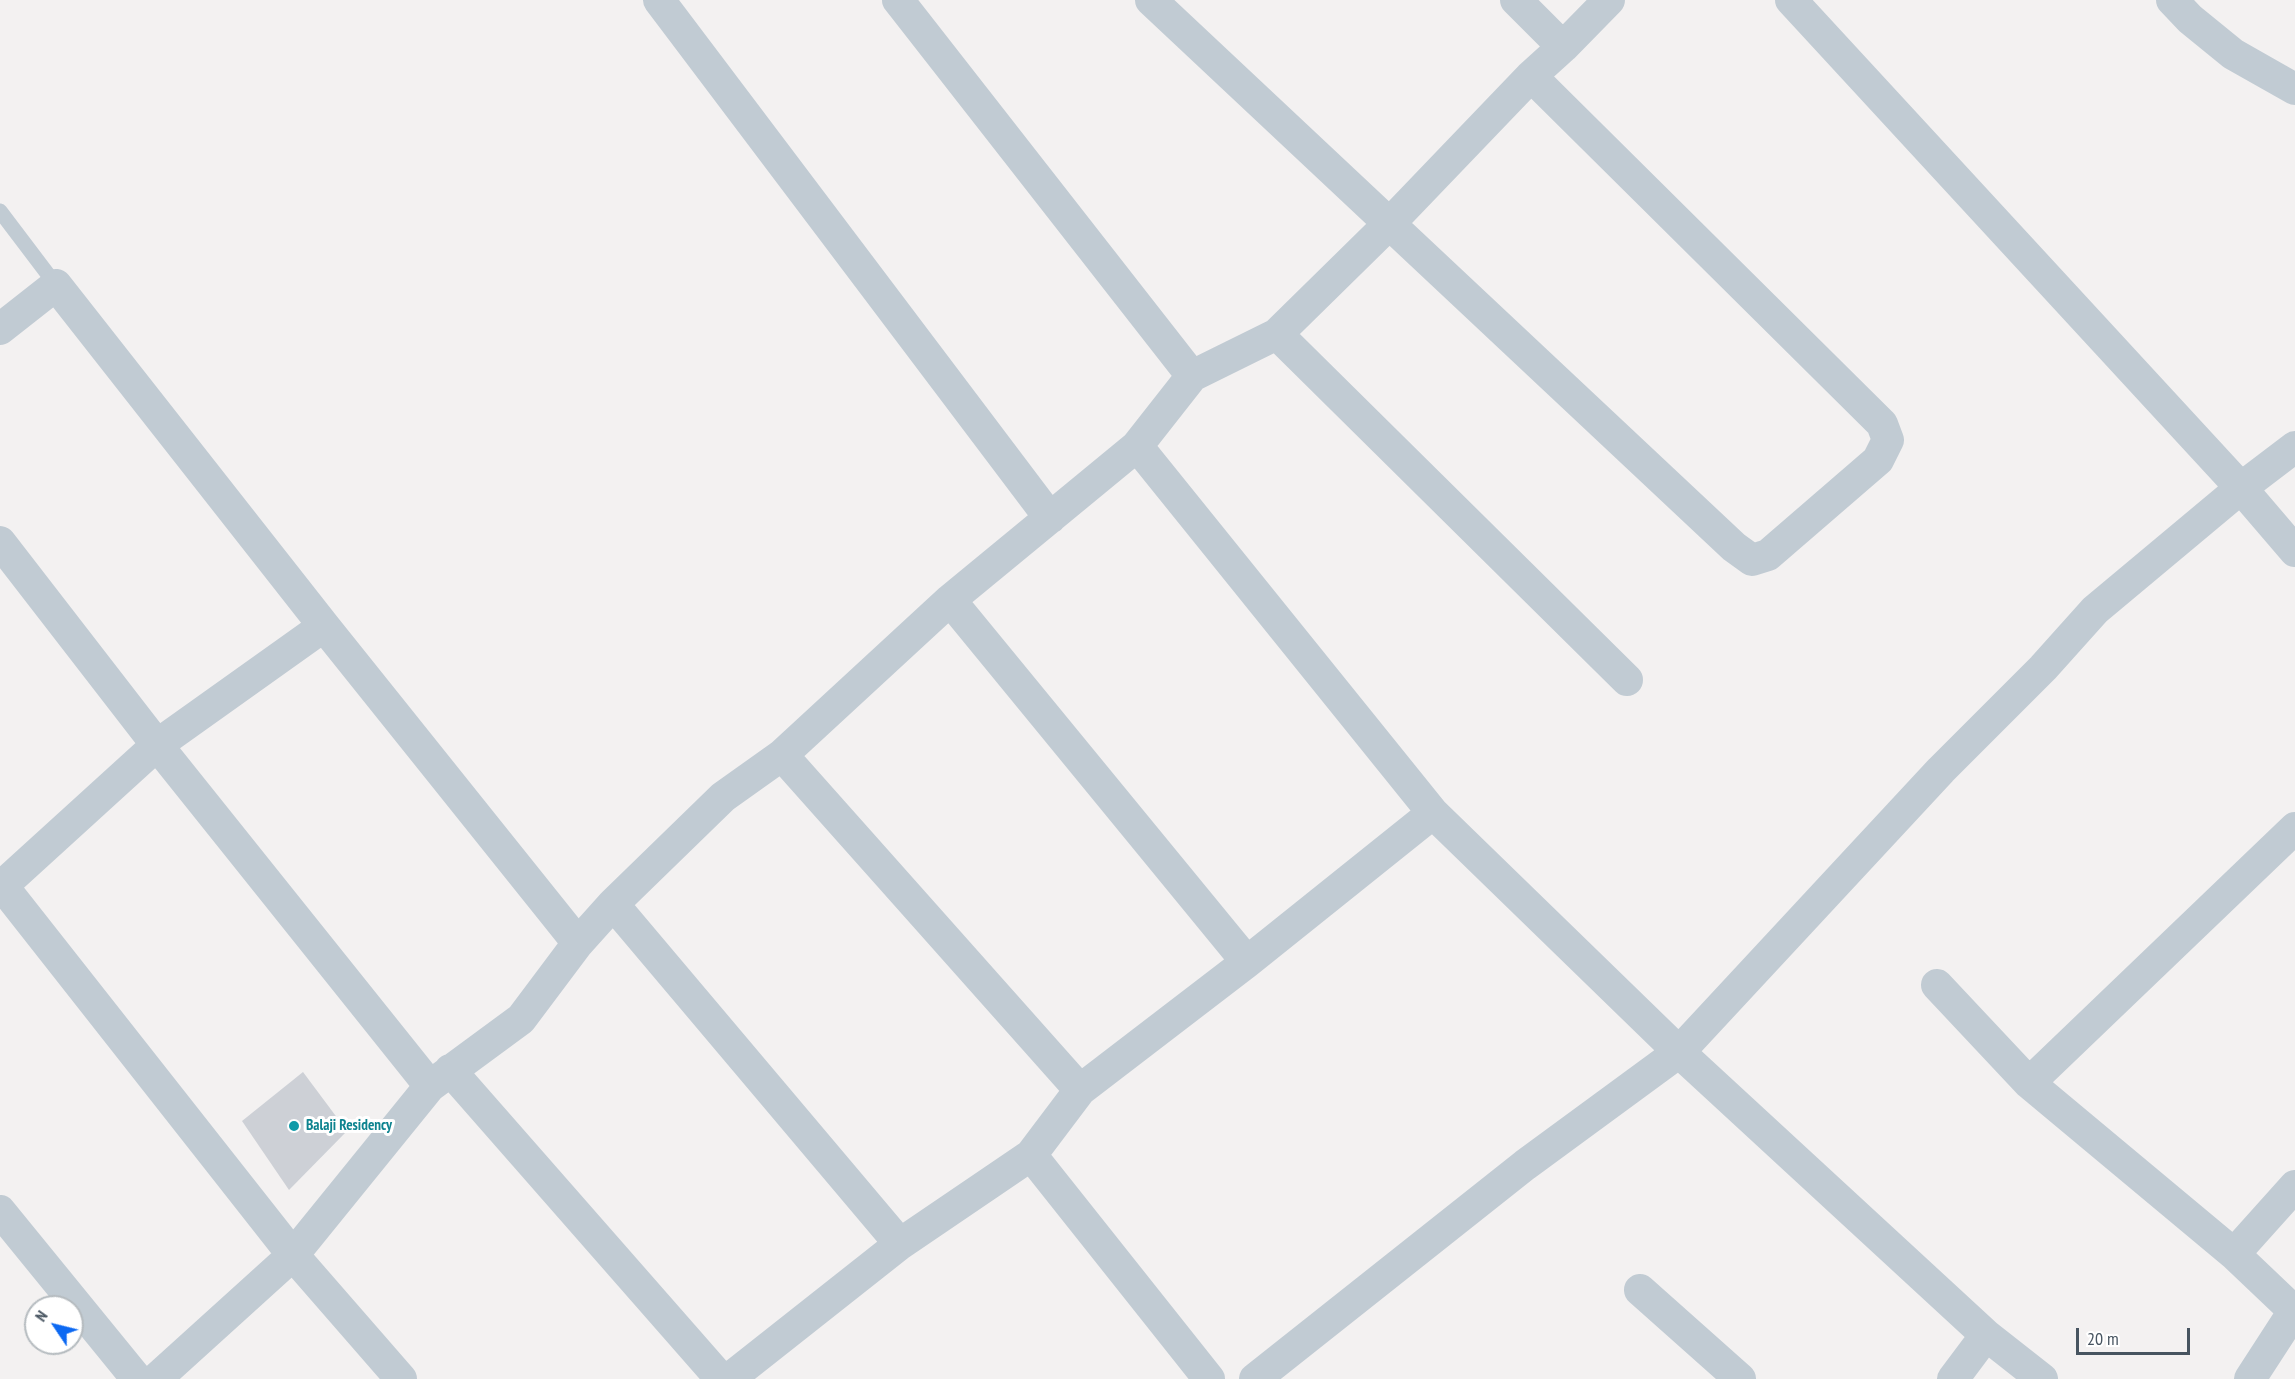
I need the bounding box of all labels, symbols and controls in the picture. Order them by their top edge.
place label: Balaji Residency [306,1117,392,1135]
marker: Balaji Residency [287,1119,301,1133]
north arrow [24,1295,84,1355]
text: N [30,1307,52,1325]
scale bar [2079,1316,2193,1354]
text: 20 m [2087,1327,2119,1350]

